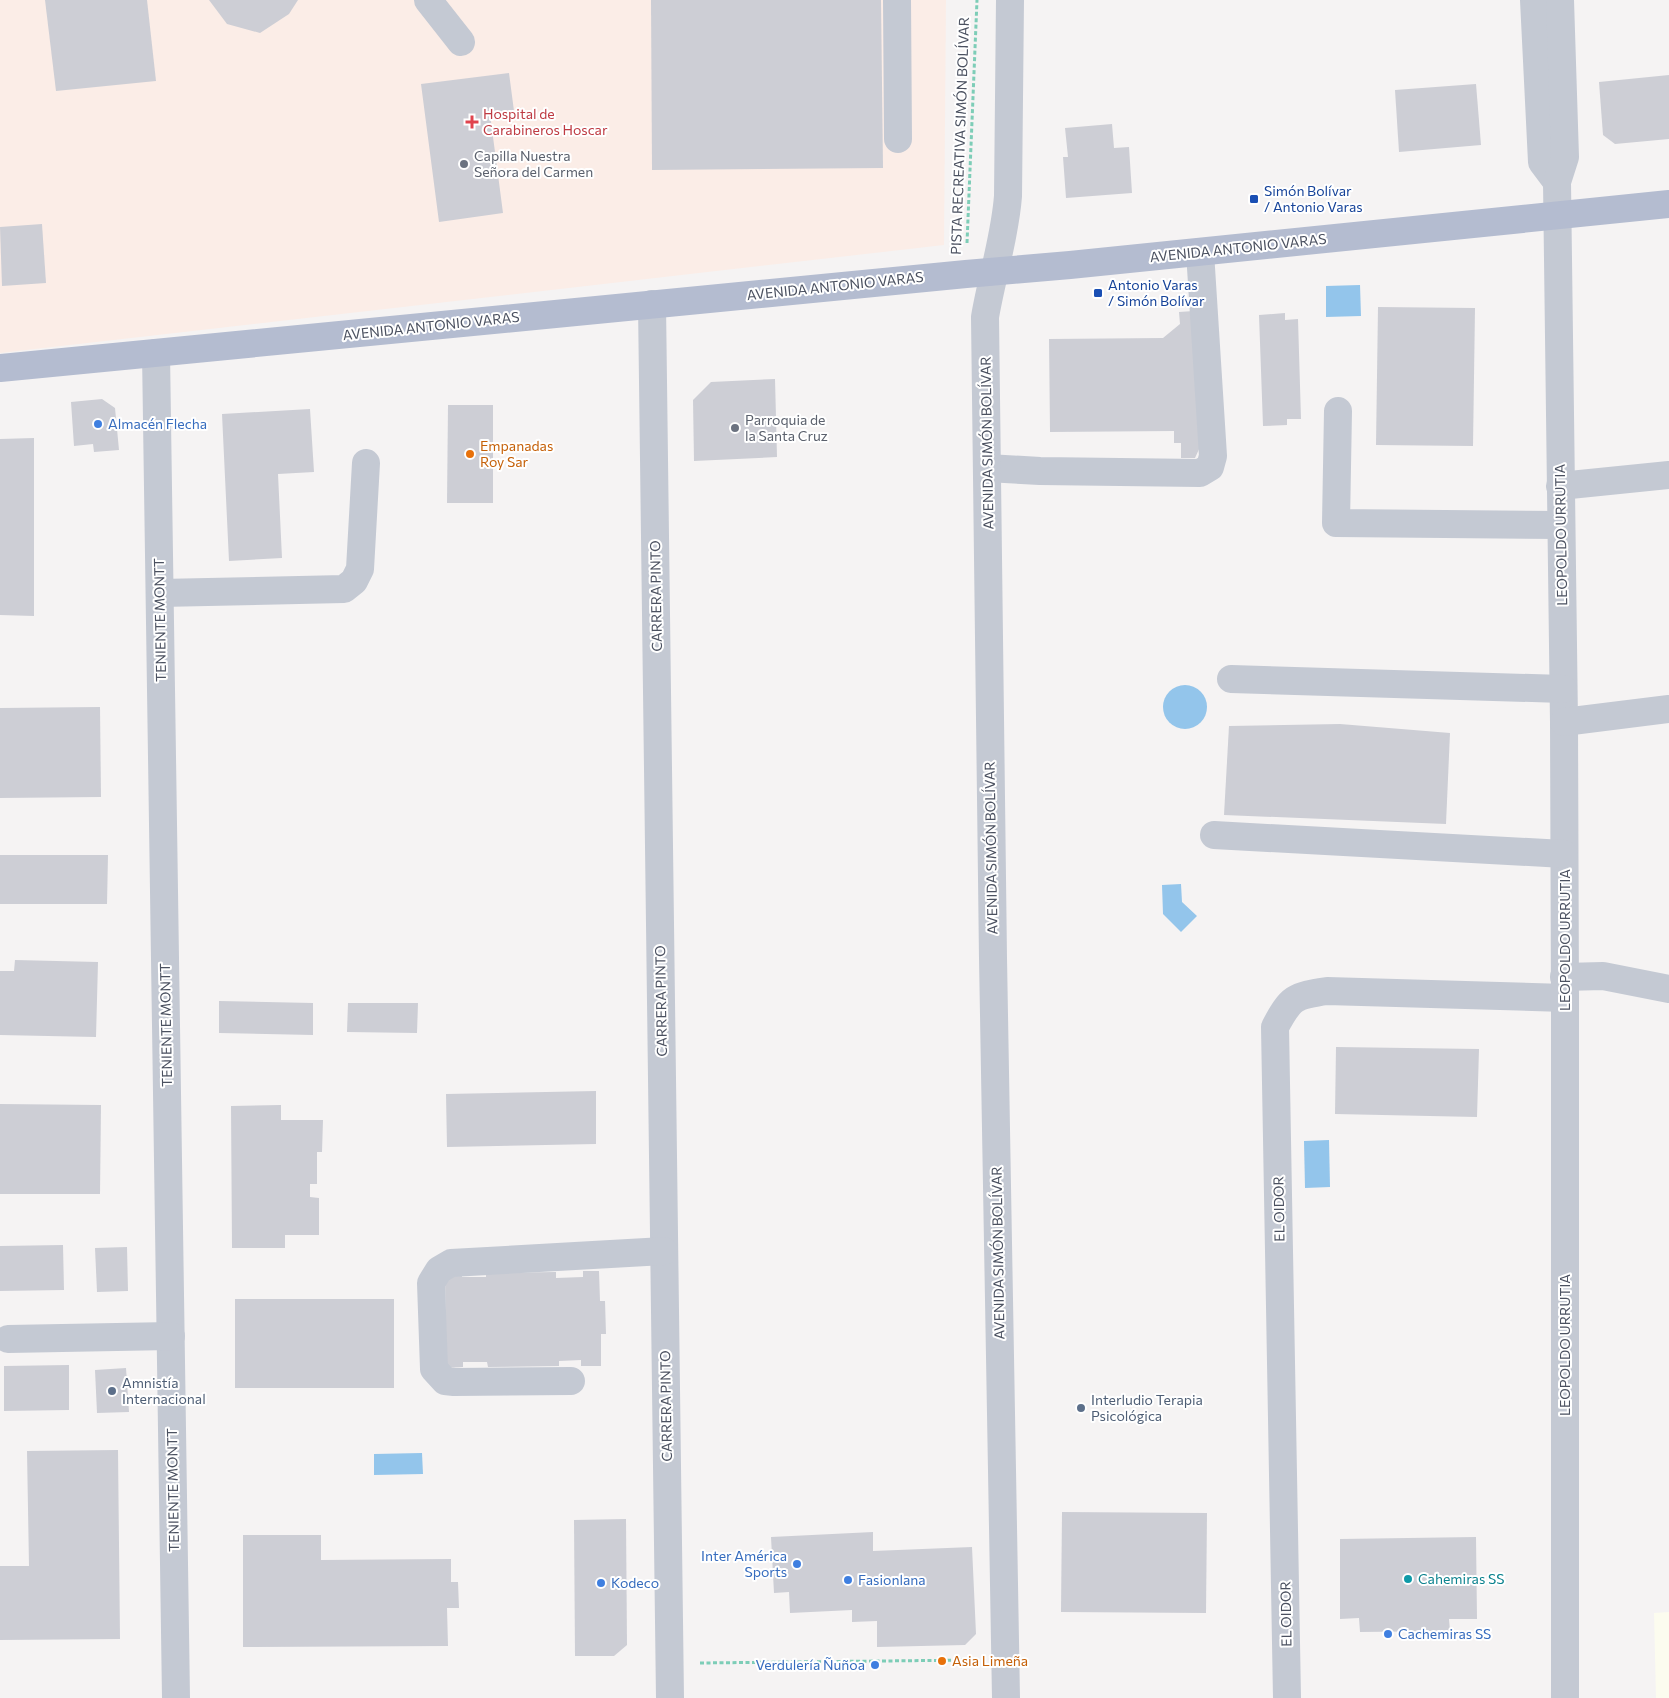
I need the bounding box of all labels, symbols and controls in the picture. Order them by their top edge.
street label: PISTA RECREATIVA SIMÓN BOLÍVAR [947,17,972,255]
place label: Hospital de Carabineros Hoscar [483,105,608,138]
marker: Hospital de Carabineros Hoscar [465,115,479,129]
place label: Capilla Nuestra Señora del Carmen [474,147,593,180]
marker: Capilla Nuestra Señora del Carmen [458,158,470,170]
place label: Simón Bolívar / Antonio Varas [1264,182,1363,215]
marker: Simón Bolívar / Antonio Varas [1248,193,1260,205]
street label: AVENIDA ANTONIO VARAS [1149,230,1327,265]
street label: AVENIDA ANTONIO VARAS [746,268,924,303]
place label: Antonio Varas / Simón Bolívar [1108,276,1205,309]
marker: Antonio Varas / Simón Bolívar [1092,287,1104,299]
street label: AVENIDA ANTONIO VARAS [342,308,520,343]
street label: AVENIDA SIMÓN BOLÍVAR [976,356,997,530]
place label: Parroquia de la Santa Cruz [745,411,828,444]
place label: Almacén Flecha [108,415,207,432]
marker: Almacén Flecha [92,418,104,430]
marker: Parroquia de la Santa Cruz [729,422,741,434]
place label: Empanadas Roy Sar [480,437,553,470]
marker: Empanadas Roy Sar [464,448,476,460]
street label: LEOPOLDO URRUTIA [1551,464,1570,606]
street label: CARRERA PINTO [646,540,665,652]
street label: TENIENTE MONTT [150,558,169,682]
street label: AVENIDA SIMÓN BOLÍVAR [980,761,1001,935]
street label: LEOPOLDO URRUTIA [1556,869,1573,1011]
street label: CARRERA PINTO [651,945,670,1057]
street label: TENIENTE MONTT [156,963,175,1087]
street label: AVENIDA SIMÓN BOLÍVAR [987,1166,1008,1340]
street label: EL OIDOR [1269,1176,1288,1242]
street label: LEOPOLDO URRUTIA [1556,1274,1573,1416]
street label: CARRERA PINTO [656,1350,675,1462]
place label: Amnistía Internacional [122,1374,206,1407]
marker: Amnistía Internacional [106,1385,118,1397]
place label: Interludio Terapia Psicológica [1091,1391,1203,1424]
marker: Interludio Terapia Psicológica [1075,1402,1087,1414]
street label: TENIENTE MONTT [163,1428,182,1552]
place label: Inter América Sports [701,1547,787,1580]
marker: Inter América Sports [791,1558,803,1570]
place label: Cahemiras SS [1418,1570,1504,1587]
place label: Fasionlana [858,1571,926,1588]
marker: Cahemiras SS [1402,1573,1414,1585]
place label: Kodeco [611,1574,659,1591]
marker: Fasionlana [842,1574,854,1586]
marker: Kodeco [595,1577,607,1589]
street label: EL OIDOR [1276,1581,1295,1647]
place label: Cachemiras SS [1398,1625,1491,1642]
marker: Cachemiras SS [1382,1628,1394,1640]
place label: Asia Limeña [952,1652,1028,1669]
marker: Asia Limeña [936,1655,948,1667]
place label: Verdulería Ñuñoa [756,1656,865,1673]
marker: Verdulería Ñuñoa [869,1659,881,1671]

